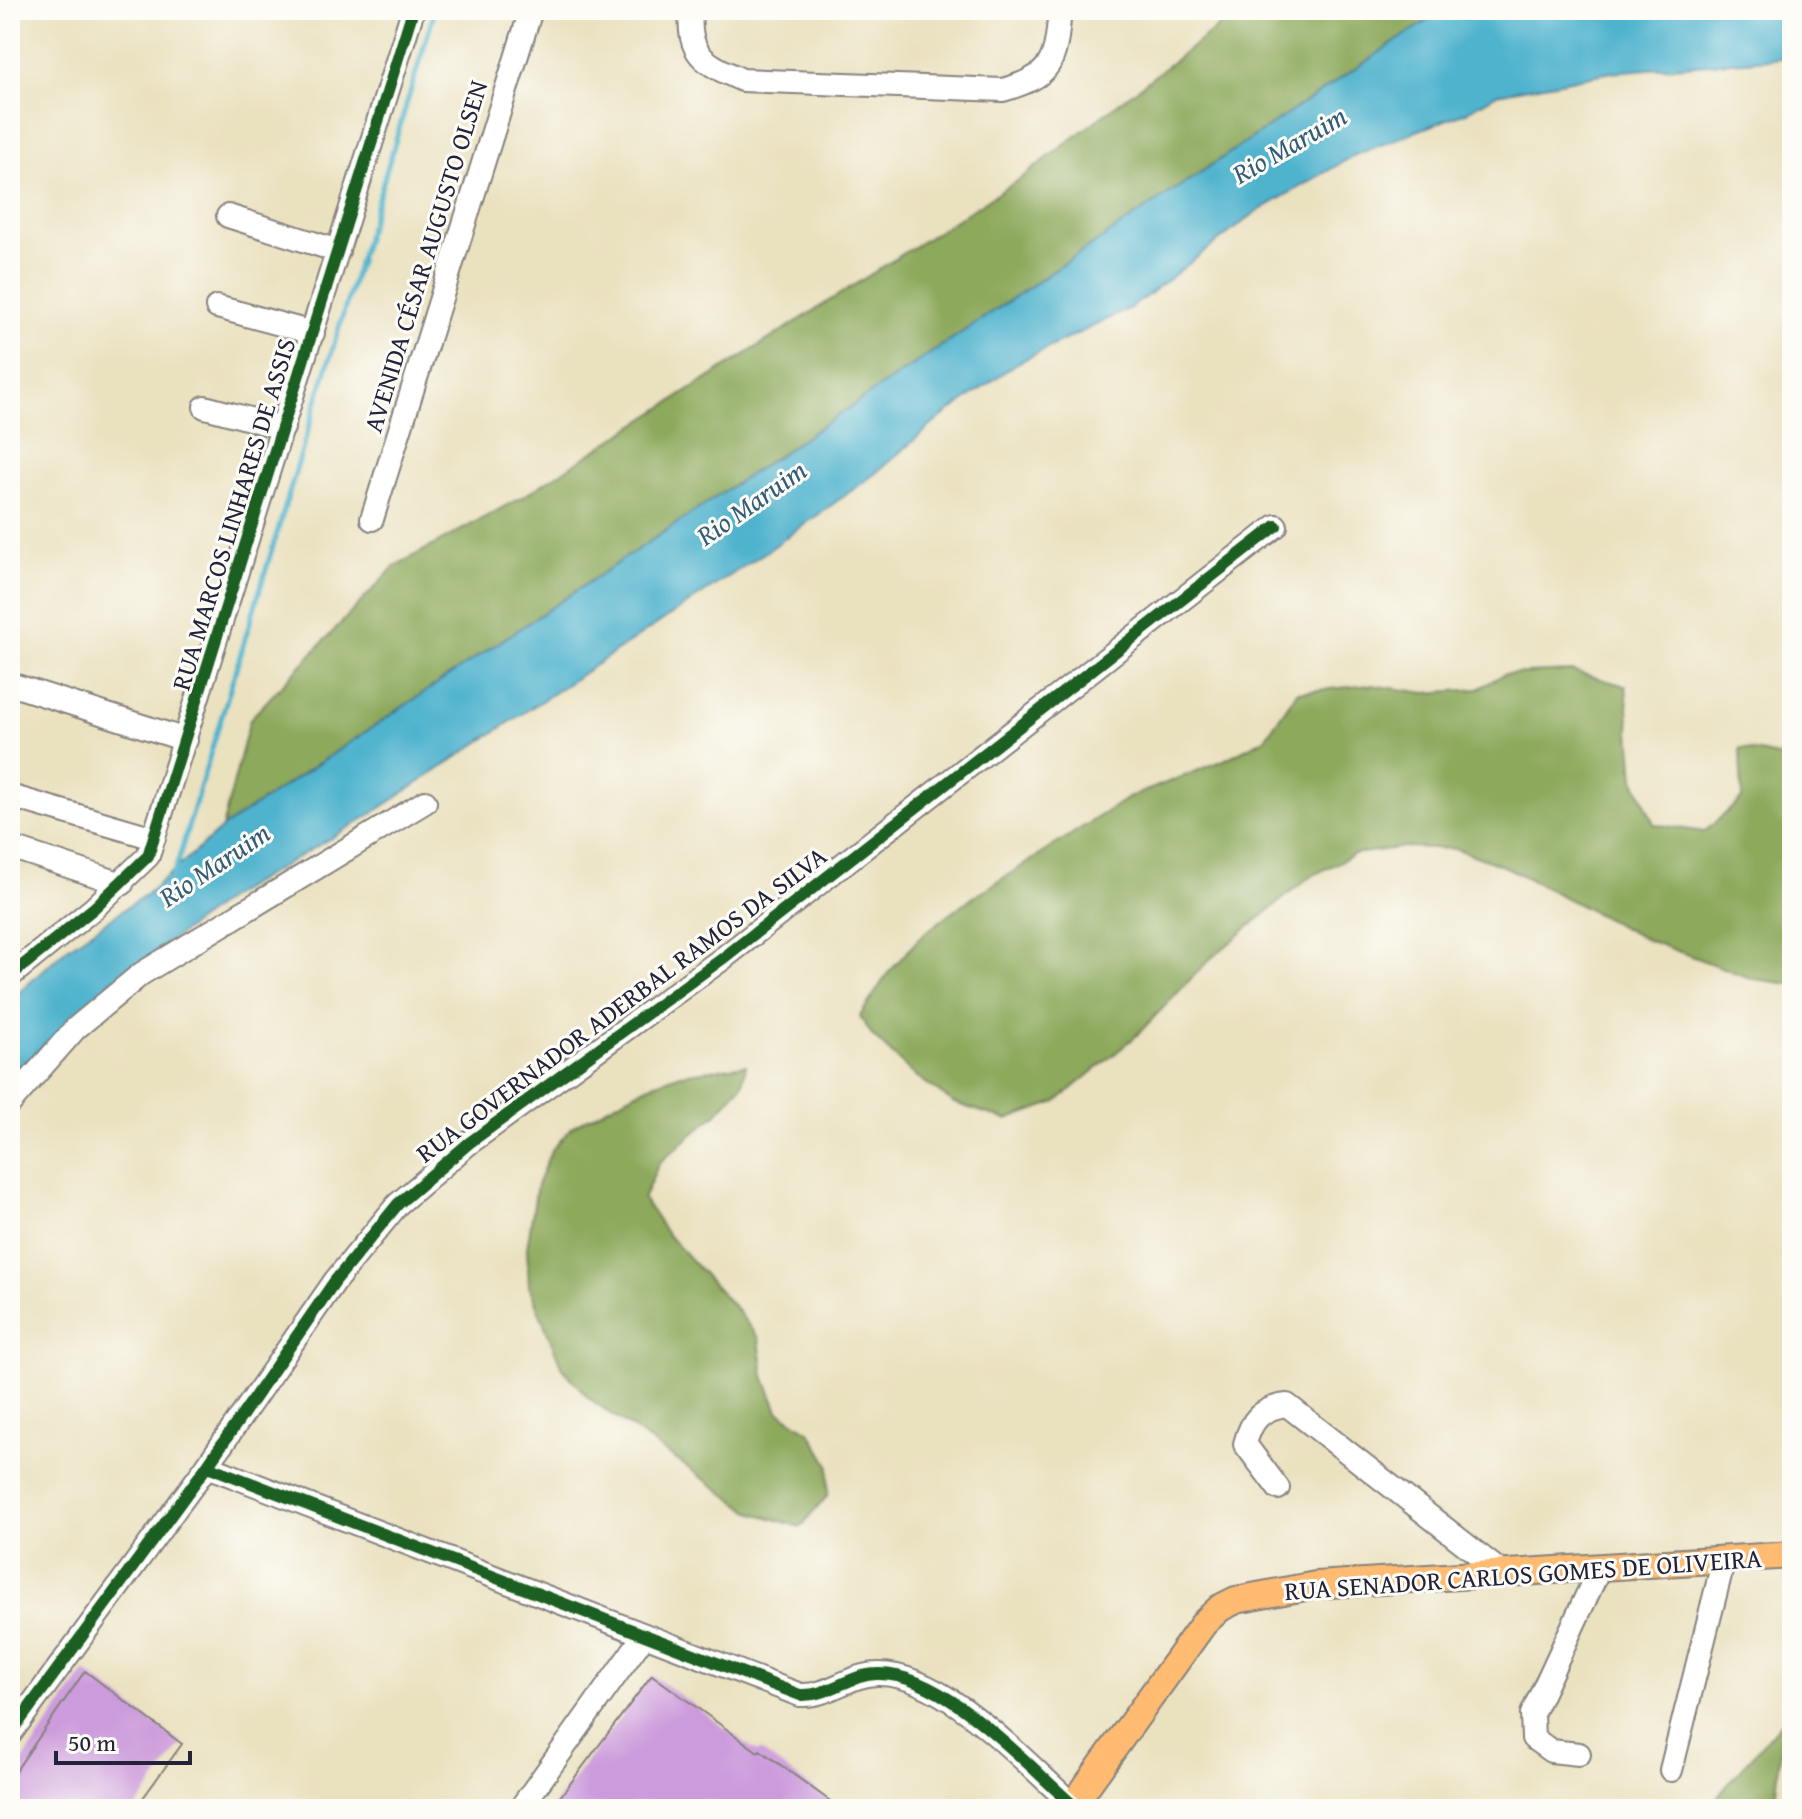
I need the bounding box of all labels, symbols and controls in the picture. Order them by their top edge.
street label: AVENIDA CÉSAR AUGUSTO OLSEN [353,75,497,437]
water label: Rio Maruim [1223,95,1354,194]
street label: RUA MARCOS LINHARES DE ASSIS [161,333,305,695]
water label: Rio Maruim [687,449,815,556]
water label: Rio Maruim [149,812,278,917]
street label: RUA GOVERNADOR ADERBAL RAMOS DA SILVA [407,836,835,1172]
street label: RUA SENADOR CARLOS GOMES DE OLIVEIRA [1283,1538,1763,1610]
scale bar [56,1715,190,1765]
text: 50 m [68,1725,116,1760]

